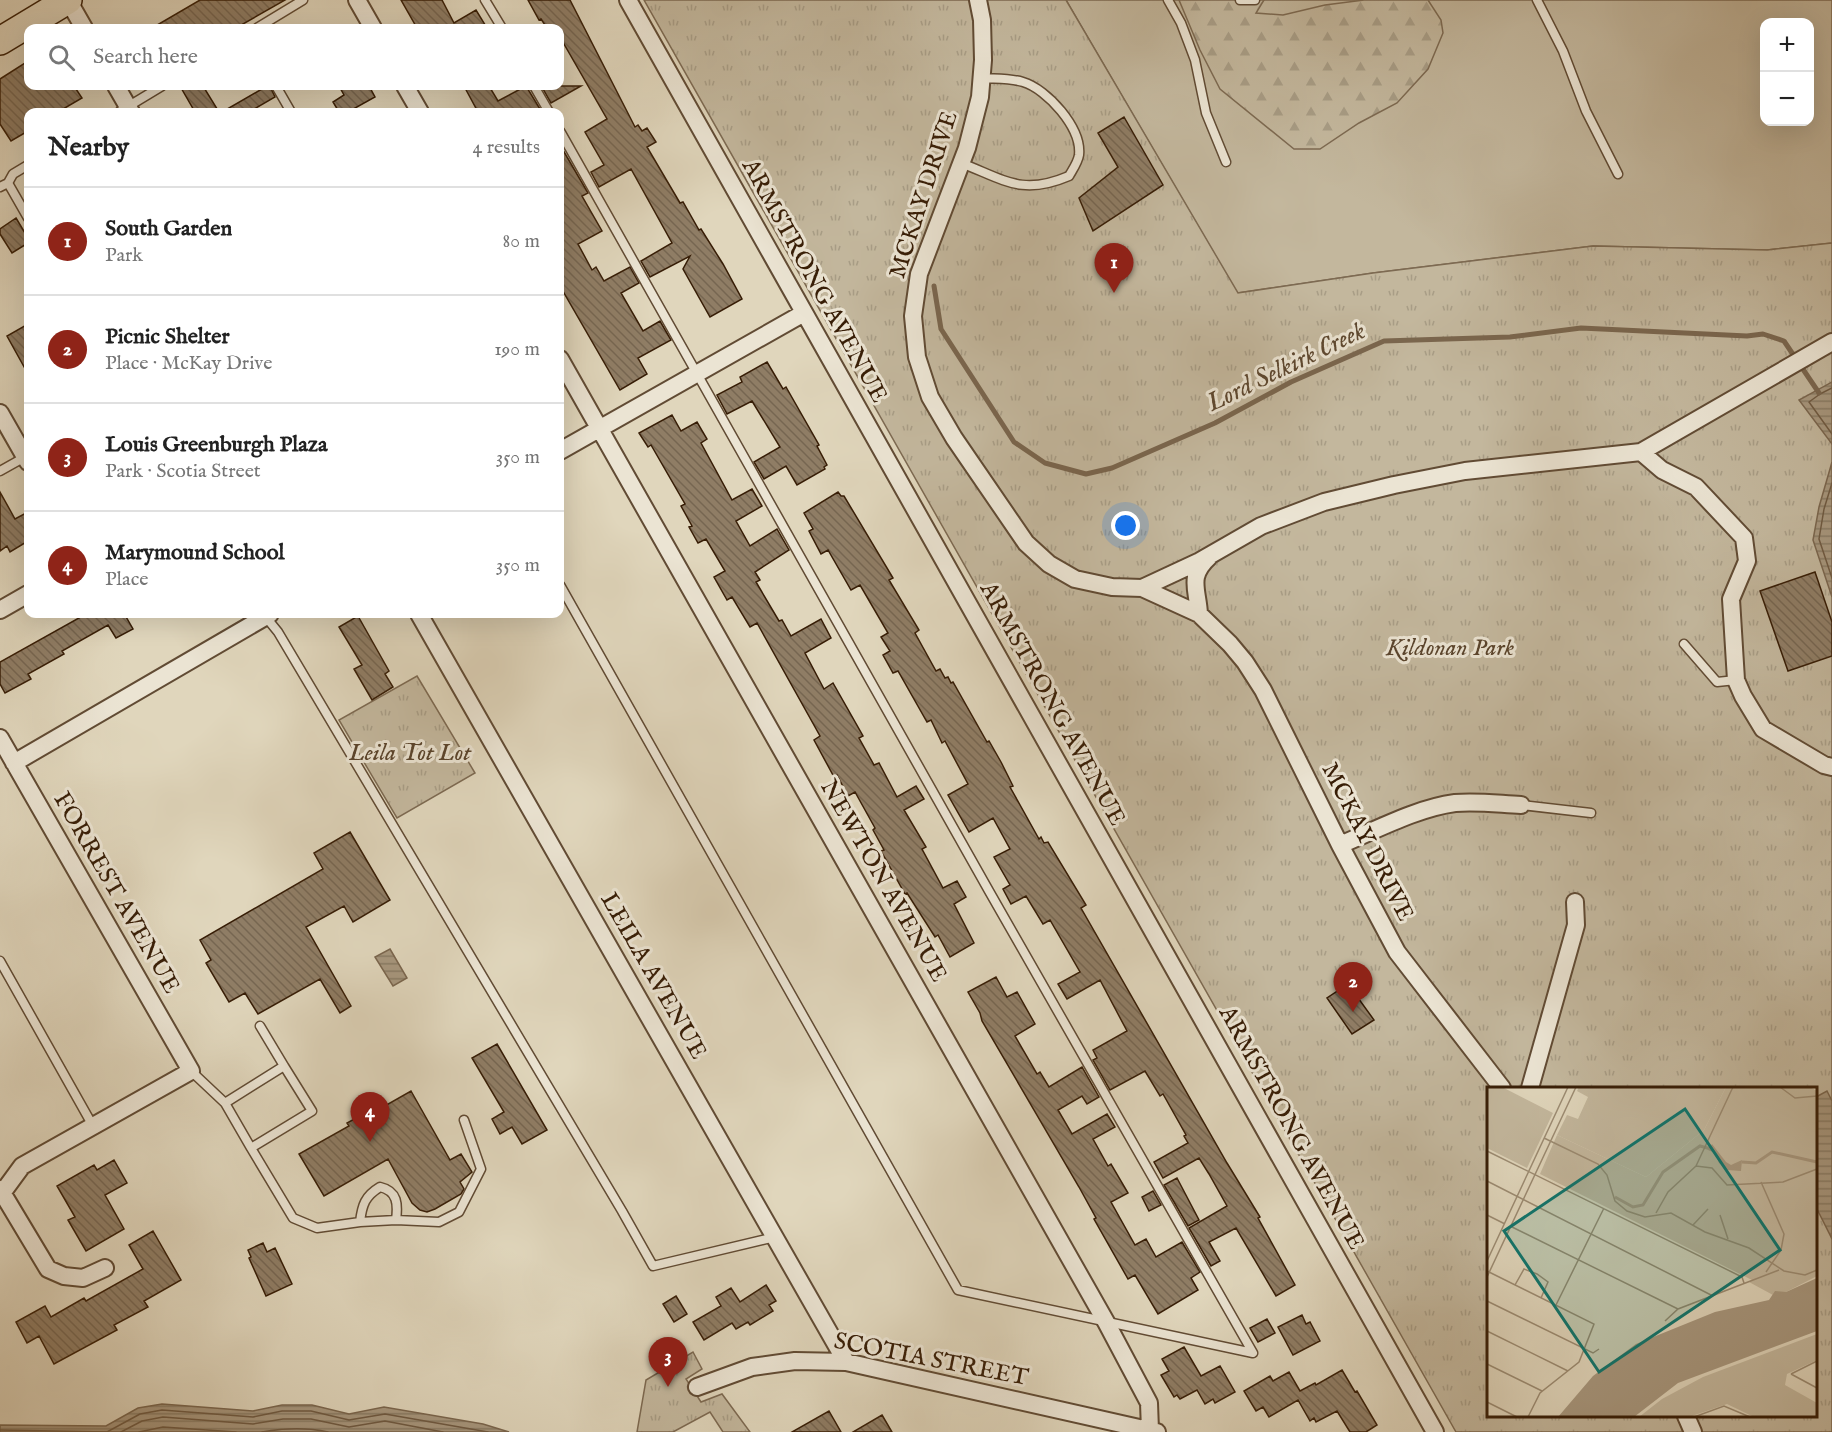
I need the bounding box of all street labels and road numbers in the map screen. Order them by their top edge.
street label: MCKAY DRIVE [882,107,966,283]
street label: ARMSTRONG AVENUE [734,153,894,408]
street label: ARMSTRONG AVENUE [972,576,1132,831]
street label: MCKAY DRIVE [1314,757,1420,927]
street label: NEWTON AVENUE [812,774,954,988]
street label: FORREST AVENUE [46,787,186,999]
street label: LEILA AVENUE [593,887,713,1065]
street label: ARMSTRONG AVENUE [1211,1000,1371,1255]
street label: SCOTIA STREET [831,1326,1031,1394]

